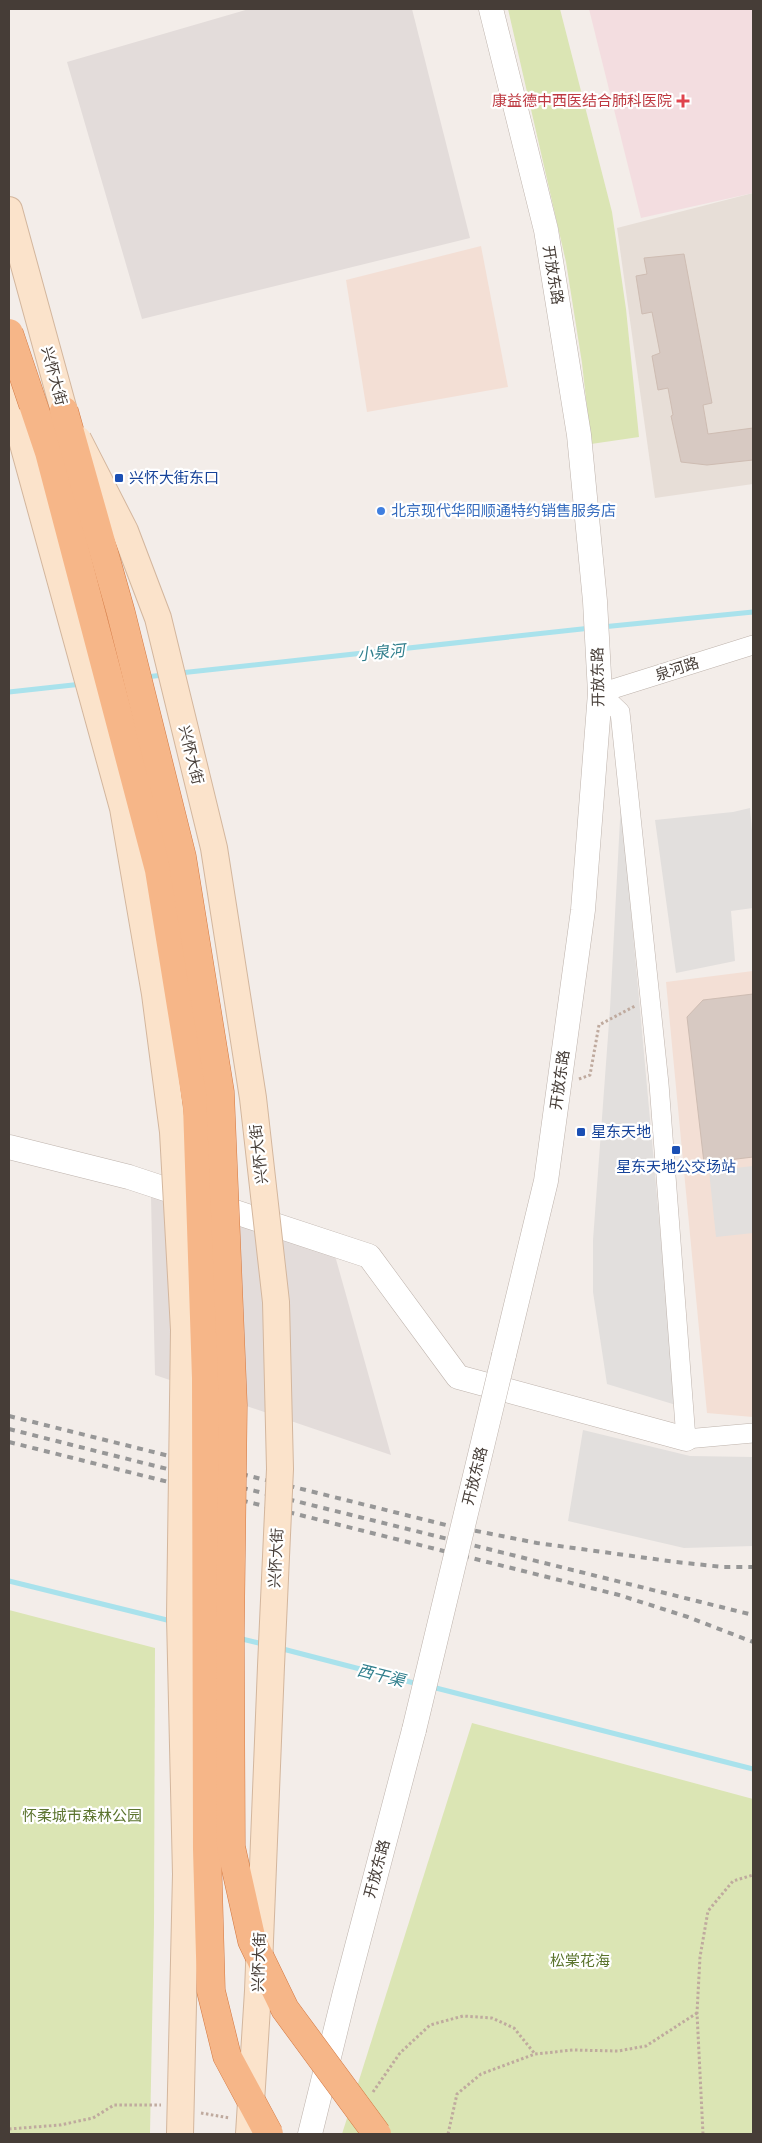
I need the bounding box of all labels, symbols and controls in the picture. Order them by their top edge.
place label: 康益德中西医结合肺科医院 [492,92,672,109]
marker: 康益德中西医结合肺科医院 [676,94,690,108]
street label: 开放东路 [540,244,566,306]
street label: 兴怀大街 [39,345,69,407]
place label: 兴怀大街东口 [129,470,219,486]
marker: 兴怀大街东口 [113,472,125,484]
place label: 北京现代华阳顺通特约销售服务店 [391,502,616,519]
marker: 北京现代华阳顺通特约销售服务店 [375,505,387,517]
water label: 小泉河 [356,641,409,663]
street label: 开放东路 [589,647,607,707]
street label: 泉河路 [653,654,701,684]
street label: 兴怀大街 [176,724,206,786]
street label: 开放东路 [548,1049,572,1111]
street label: 兴怀大街 [247,1123,271,1185]
place label: 星东天地 [591,1124,651,1140]
marker: 星东天地 [575,1126,587,1138]
marker: 星东天地公交场站 [670,1144,682,1156]
place label: 星东天地公交场站 [616,1159,736,1175]
street label: 开放东路 [460,1445,490,1507]
street label: 兴怀大街 [266,1528,286,1588]
water label: 西干渠 [356,1661,408,1690]
park label: 怀柔城市森林公园 [22,1808,142,1824]
street label: 开放东路 [362,1838,392,1900]
street label: 兴怀大街 [250,1932,268,1992]
park label: 松棠花海 [550,1953,610,1969]

